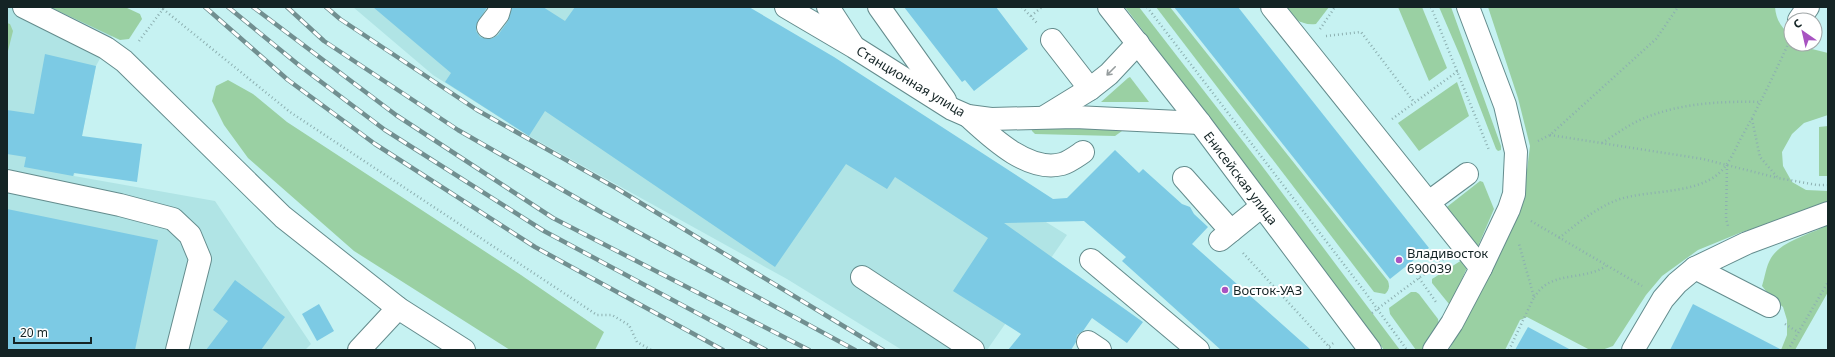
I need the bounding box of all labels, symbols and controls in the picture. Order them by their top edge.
north arrow [1783,12,1823,52]
text: С [1790,15,1804,32]
street label: Станционная улица [853,41,969,121]
one-way arrow [1106,66,1116,76]
street label: Енисейская улица [1200,128,1282,228]
place label: Владивосток 690039 [1407,244,1488,277]
marker: Владивосток 690039 [1394,255,1404,265]
place label: Восток-УАЗ [1233,281,1302,299]
marker: Восток-УАЗ [1220,285,1230,295]
scale bar [14,319,91,345]
text: 20 m [20,324,48,341]

